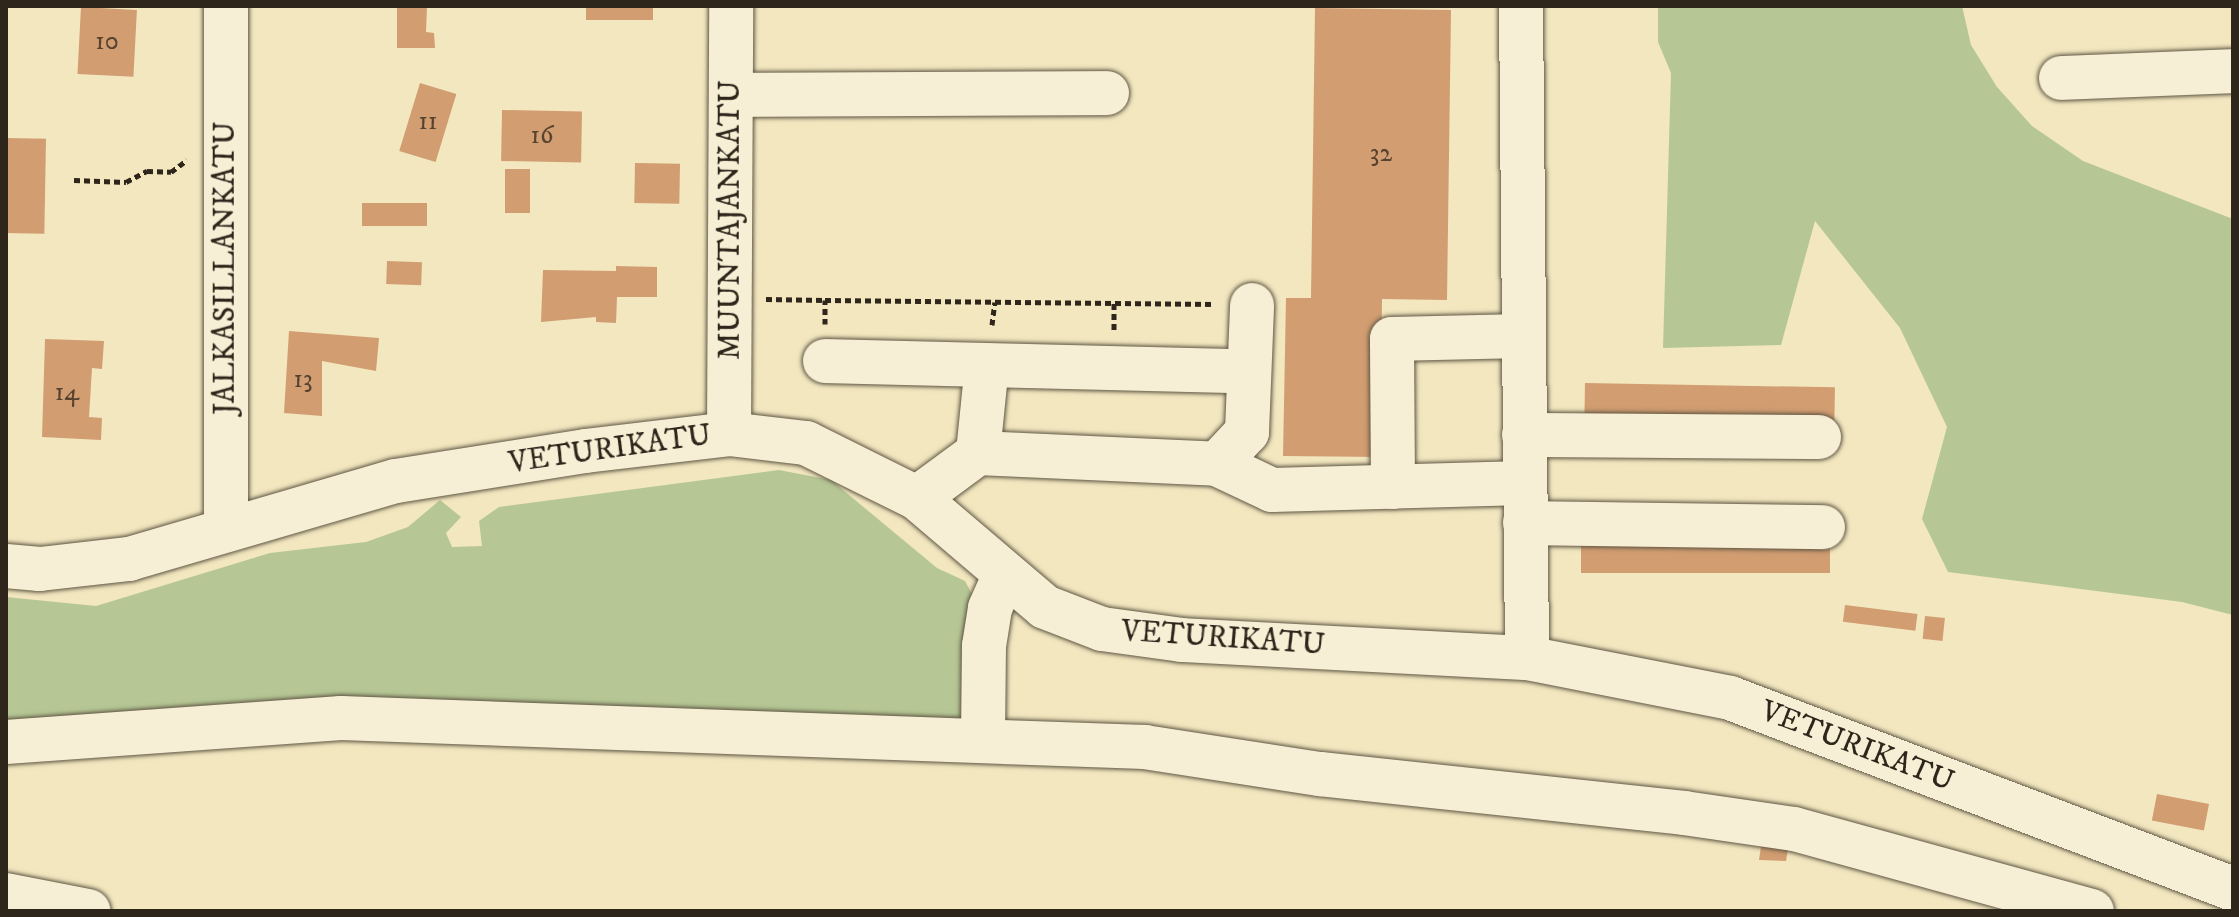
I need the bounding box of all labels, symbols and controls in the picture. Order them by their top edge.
house number: 10 [95,26,119,58]
street label: MUUNTAJANKATU [713,80,749,360]
house number: 11 [418,106,438,138]
house number: 16 [531,120,553,152]
street label: JALKASILLANKATU [208,121,244,415]
house number: 32 [1370,138,1392,170]
house number: 13 [293,364,313,396]
house number: 14 [55,377,79,409]
street label: VETURIKATU [507,418,713,482]
street label: VETURIKATU [1120,614,1326,664]
street label: VETURIKATU [1755,694,1959,800]

